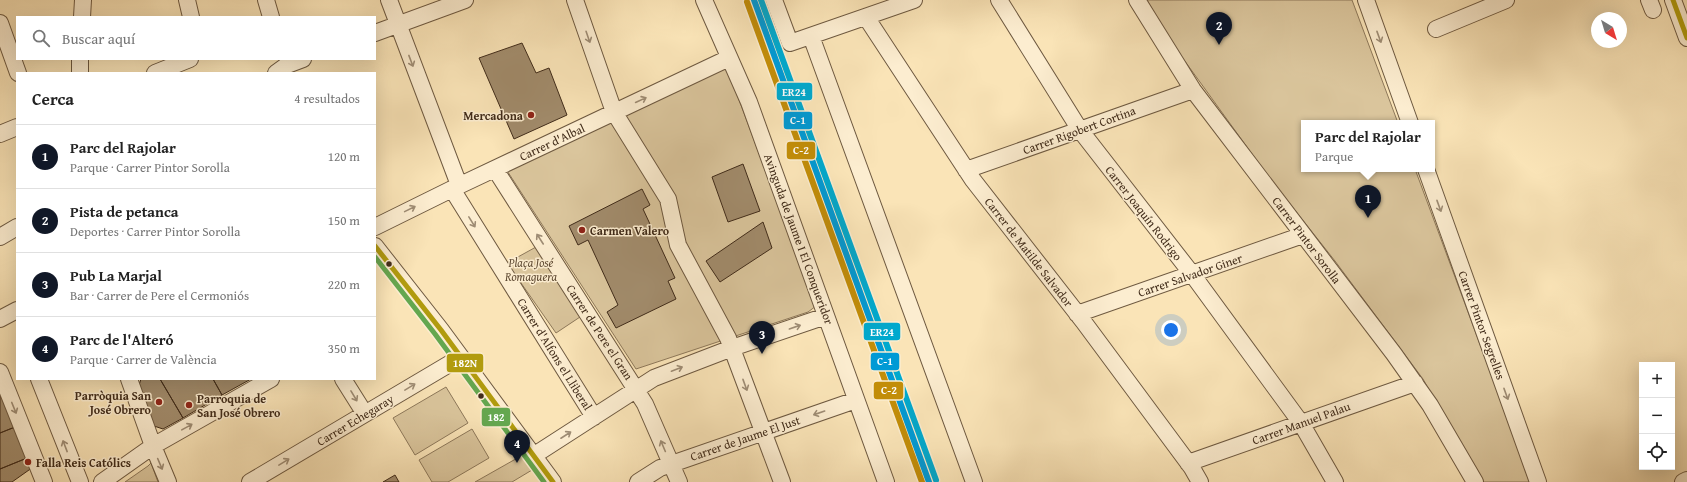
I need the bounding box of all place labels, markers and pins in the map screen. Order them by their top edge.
pin: 2 [1206,12,1232,45]
place label: Mercadona [463,107,524,124]
marker: Mercadona [526,110,536,120]
pin: 1 [1355,185,1381,218]
place label: Carmen Valero [590,222,670,239]
marker: Carmen Valero [577,225,587,235]
unlabelled marker [384,259,394,269]
pin: 3 [749,321,775,354]
place label: Parròquia San José Obrero [75,387,152,418]
place label: Parroquia de San José Obrero [197,390,281,421]
unlabelled marker [476,391,486,401]
marker: Parròquia San José Obrero [154,397,164,407]
marker: Parroquia de San José Obrero [184,400,194,410]
pin: 4 [504,430,530,463]
place label: Falla Reis Católics [36,454,131,471]
marker: Falla Reis Católics [23,457,33,467]

